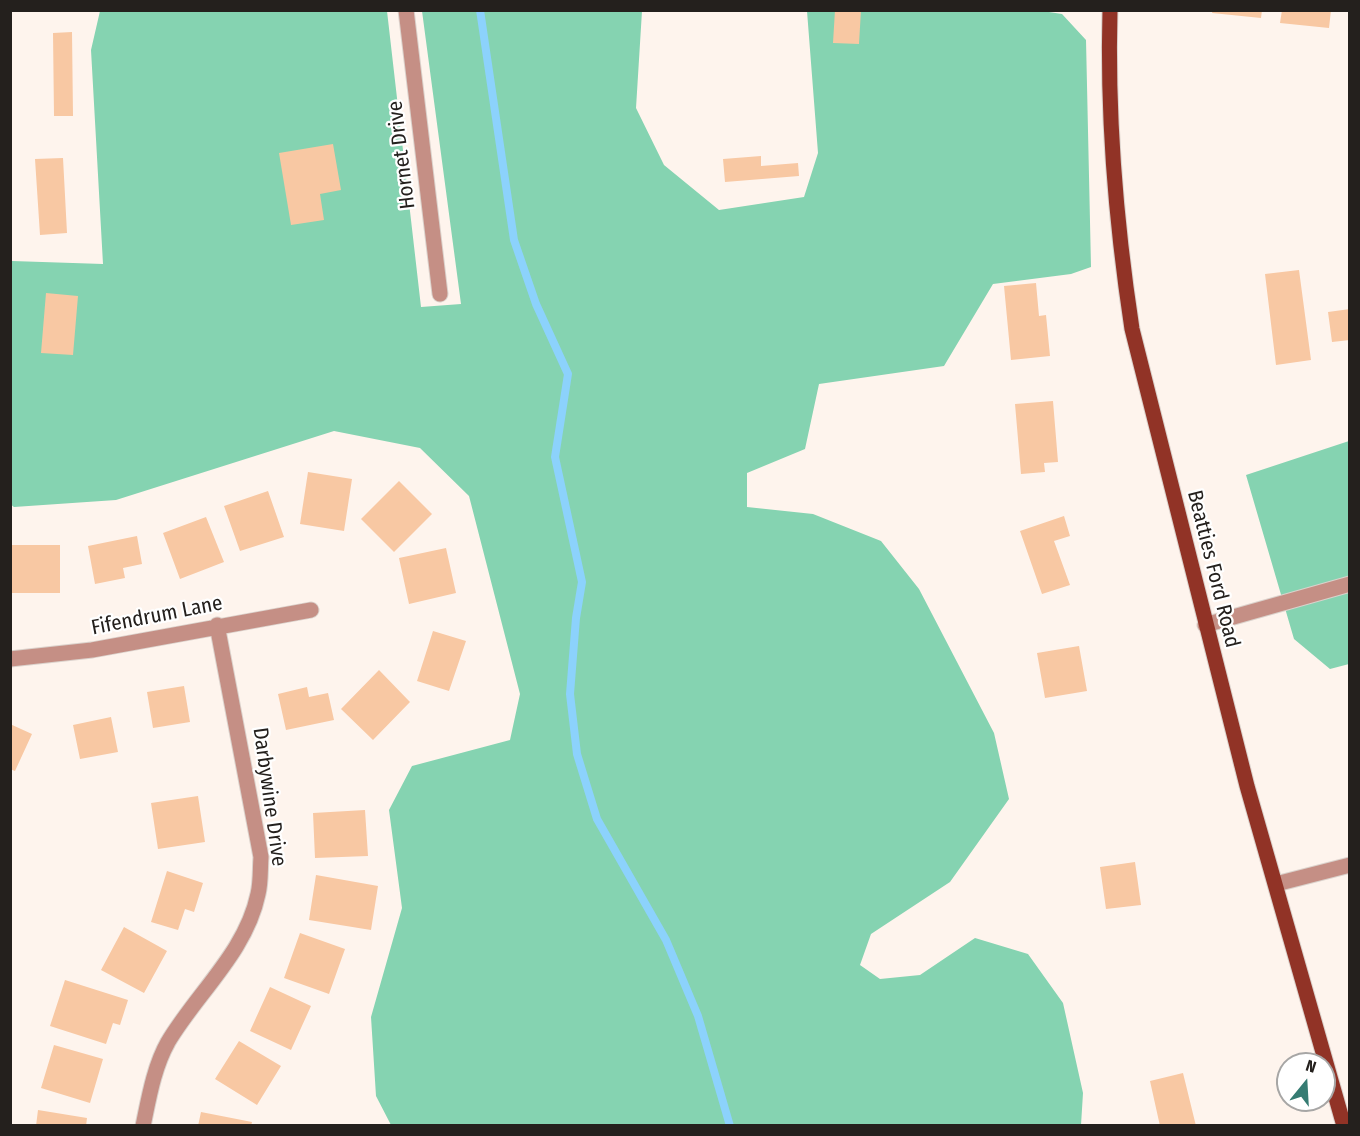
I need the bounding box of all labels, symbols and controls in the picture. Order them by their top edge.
street label: Hornet Drive [383,99,421,211]
street label: Beatties Ford Road [1181,488,1245,650]
street label: Fifendrum Lane [89,591,225,641]
street label: Darbywine Drive [247,726,291,868]
north arrow [1276,1052,1336,1112]
text: N [1304,1056,1319,1077]

